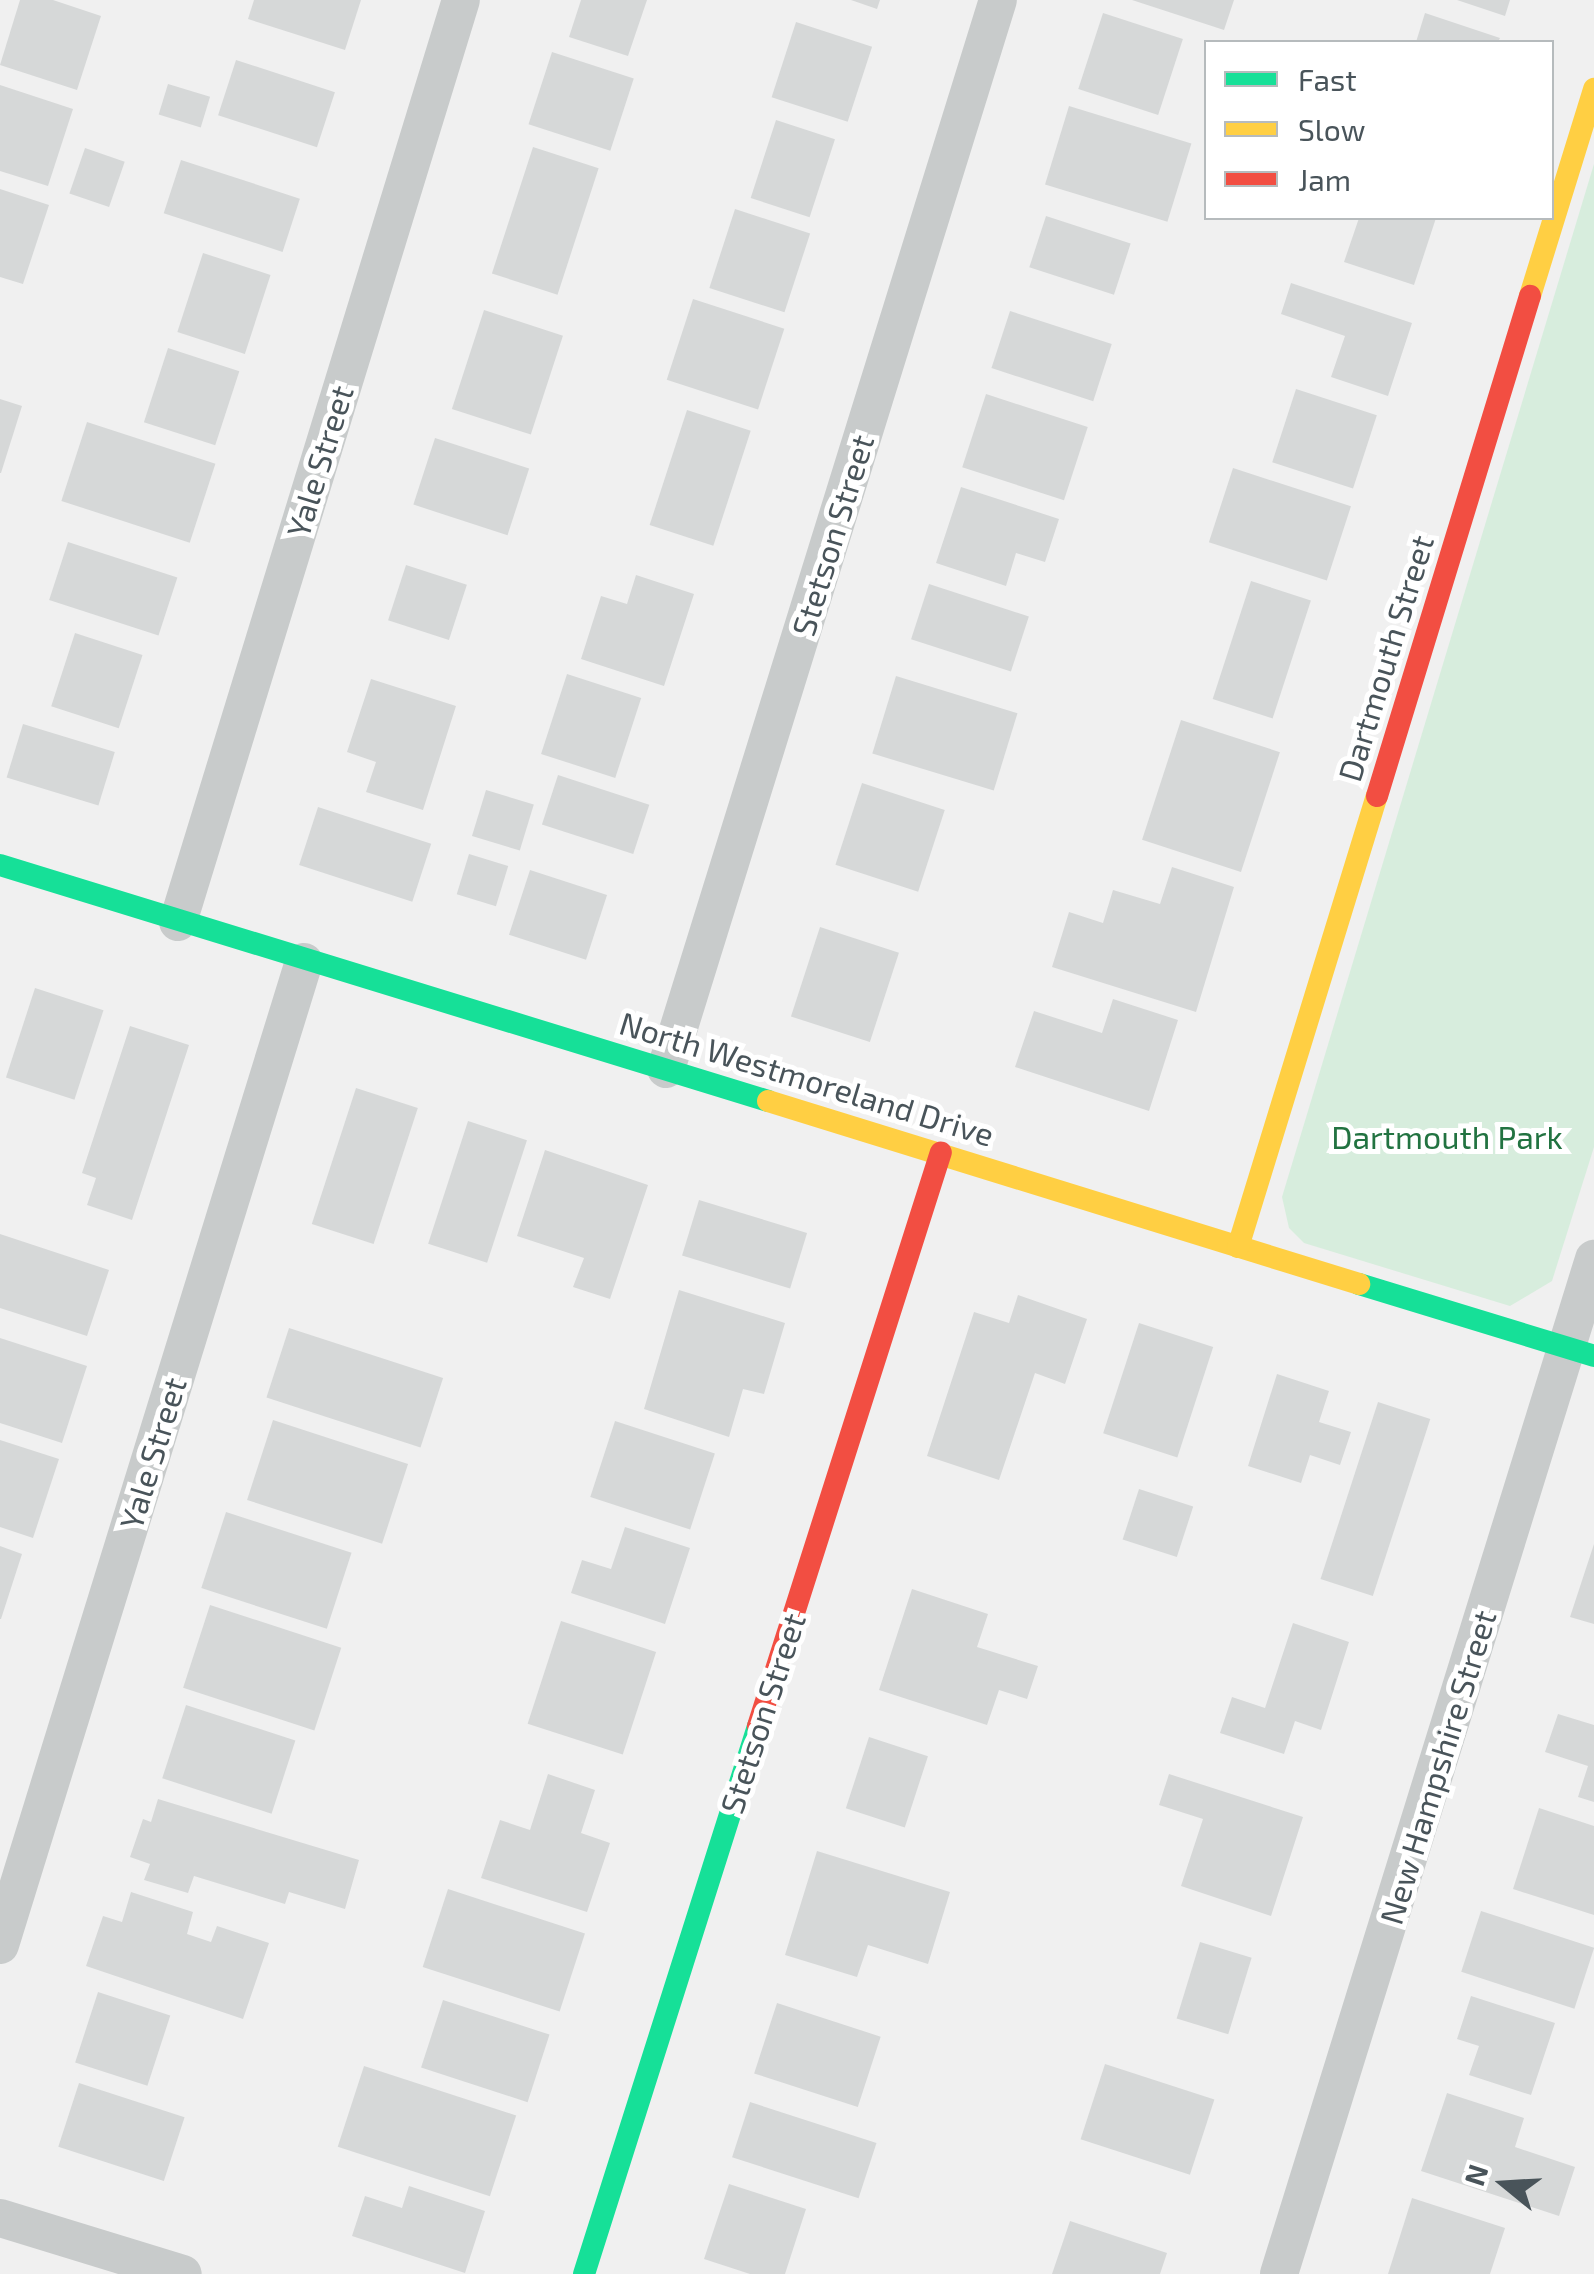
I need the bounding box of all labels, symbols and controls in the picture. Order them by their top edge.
legend [1204,40,1554,220]
text: Fast [1298,61,1357,97]
text: Slow [1298,111,1365,147]
text: Jam [1298,161,1351,197]
street label: Yale Street [278,380,360,542]
street label: Stetson Street [783,430,881,640]
street label: Dartmouth Street [1329,530,1441,786]
street label: North Westmoreland Drive [615,1003,999,1153]
park label: Dartmouth Park [1331,1117,1563,1155]
street label: Yale Street [111,1372,193,1534]
street label: New Hampshire Street [1371,1605,1503,1929]
street label: Stetson Street [712,1608,812,1818]
north arrow [1454,2134,1554,2234]
text: N [1456,2160,1495,2190]

